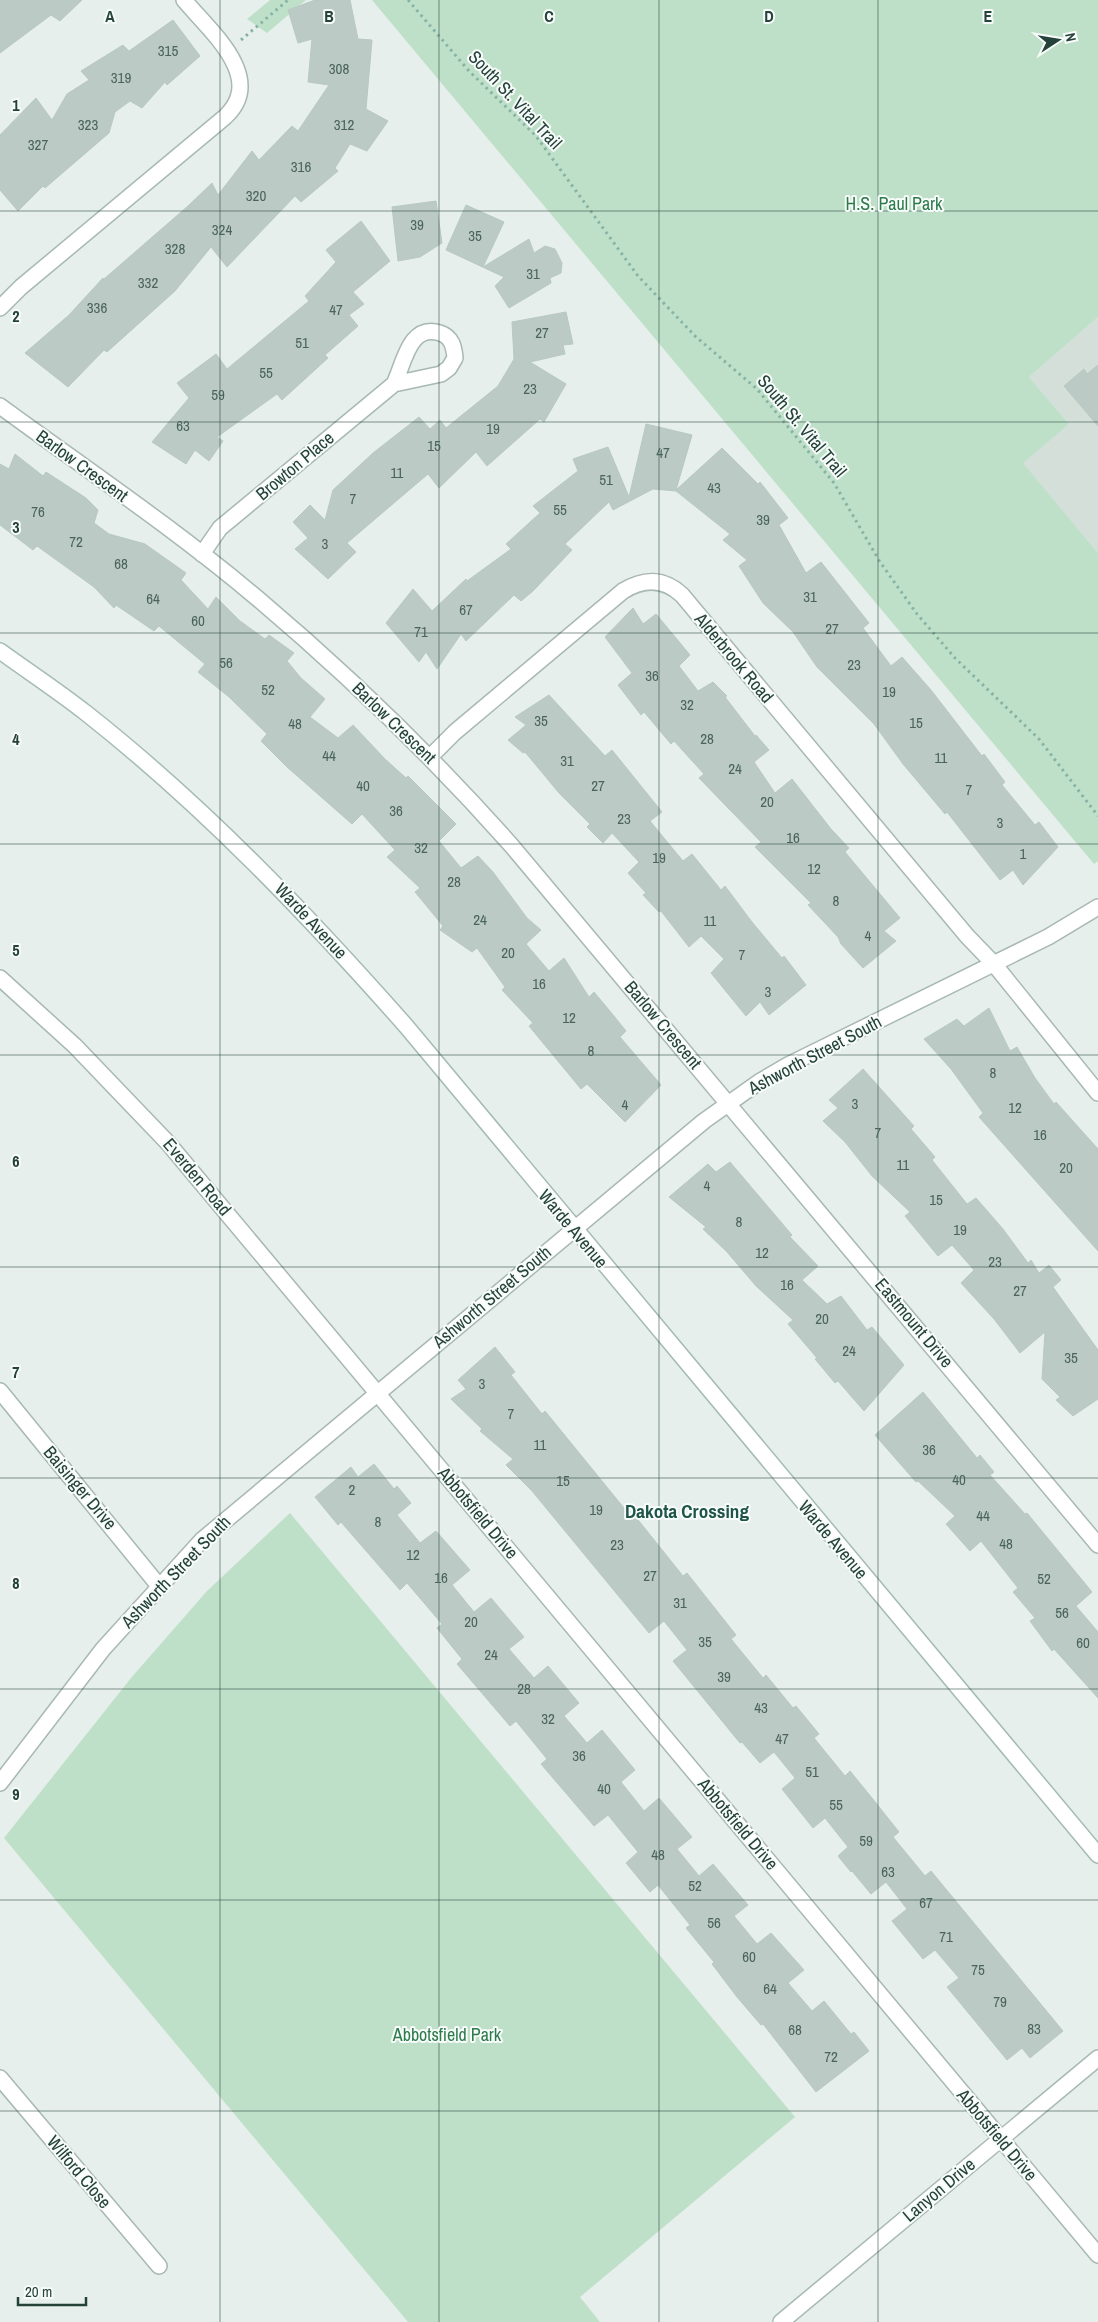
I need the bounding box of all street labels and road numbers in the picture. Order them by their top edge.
street label: South St. Vital Trail [463,45,568,155]
street label: South St. Vital Trail [752,369,853,482]
street label: Barlow Crescent [31,424,133,508]
street label: Browton Place [250,425,339,506]
street label: Alderbrook Road [689,606,780,708]
street label: Barlow Crescent [347,676,442,769]
street label: Warde Avenue [269,877,353,964]
street label: Barlow Crescent [619,975,708,1074]
street label: Ashworth Street South [743,1009,886,1101]
street label: Everden Road [157,1133,237,1221]
street label: Warde Avenue [533,1184,614,1273]
street label: Ashworth Street South [426,1240,556,1354]
street label: Eastmount Drive [869,1273,959,1373]
street label: Baisinger Drive [38,1440,123,1535]
street label: Abbotsfield Drive [432,1461,524,1564]
street label: Warde Avenue [793,1495,874,1584]
street label: Ashworth Street South [115,1510,236,1634]
street label: Abbotsfield Drive [692,1772,784,1875]
street label: Abbotsfield Drive [951,2083,1043,2186]
street label: Wilford Close [41,2130,117,2214]
street label: Lanyon Drive [897,2152,980,2227]

